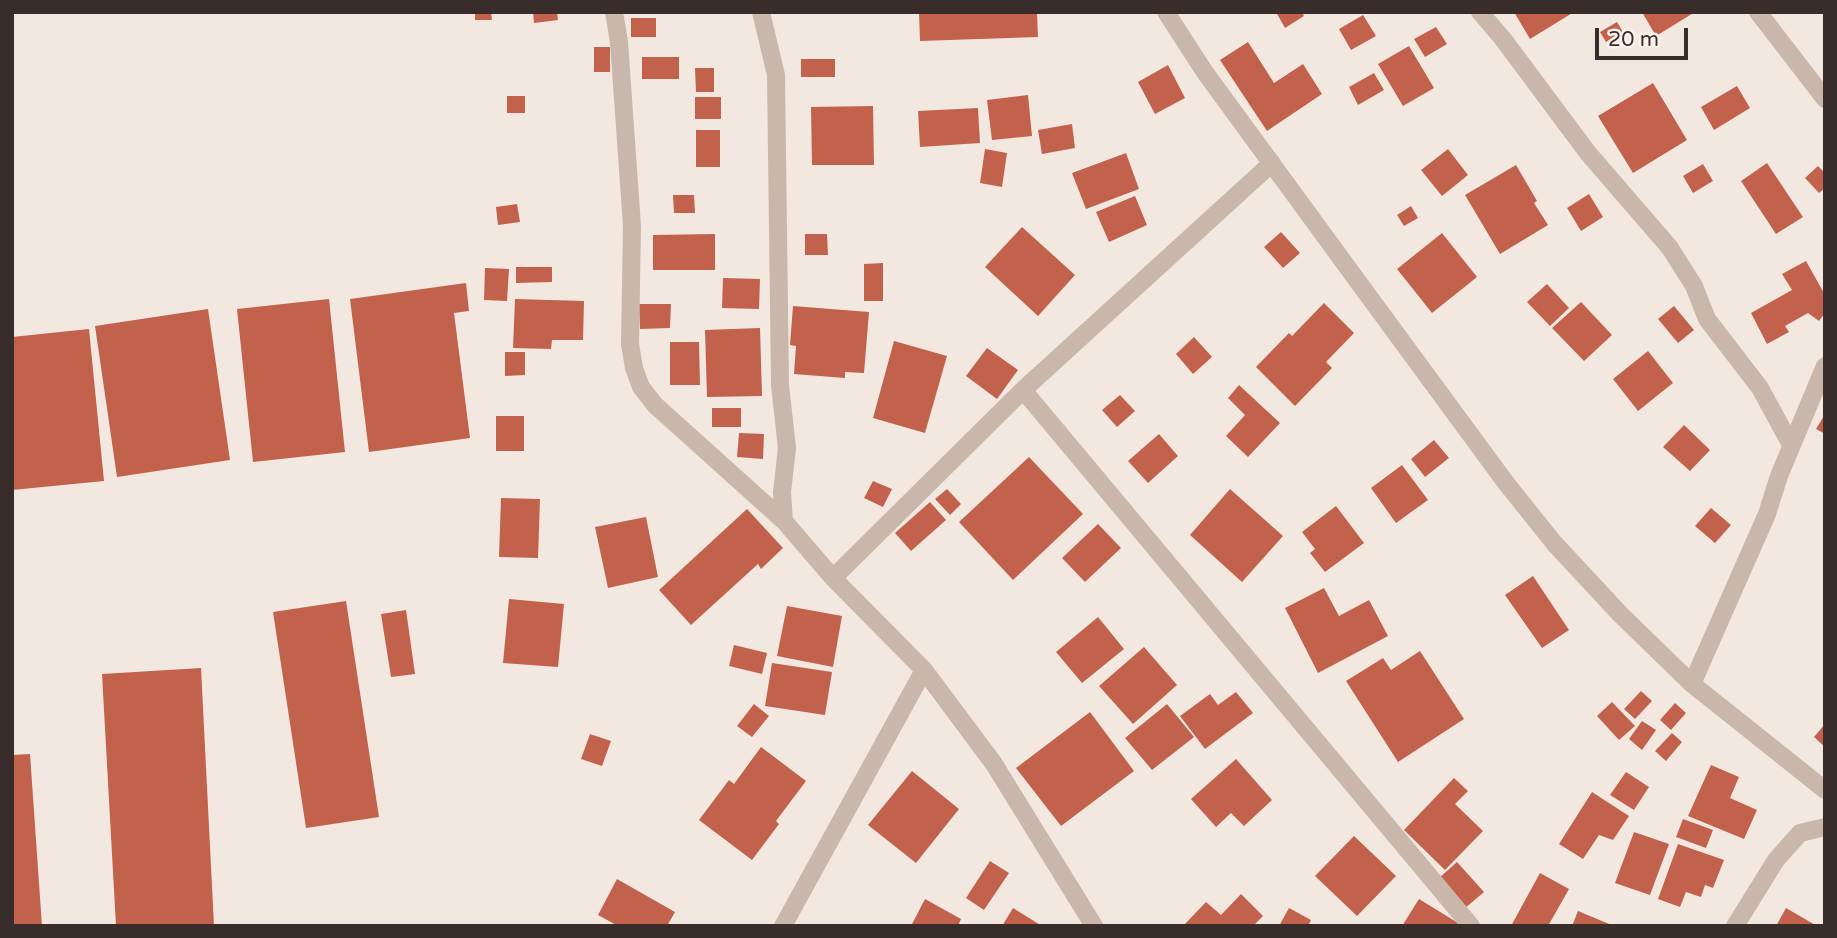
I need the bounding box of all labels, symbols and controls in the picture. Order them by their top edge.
scale bar [1599,14,1692,58]
text: 20 m [1608,27,1659,52]

